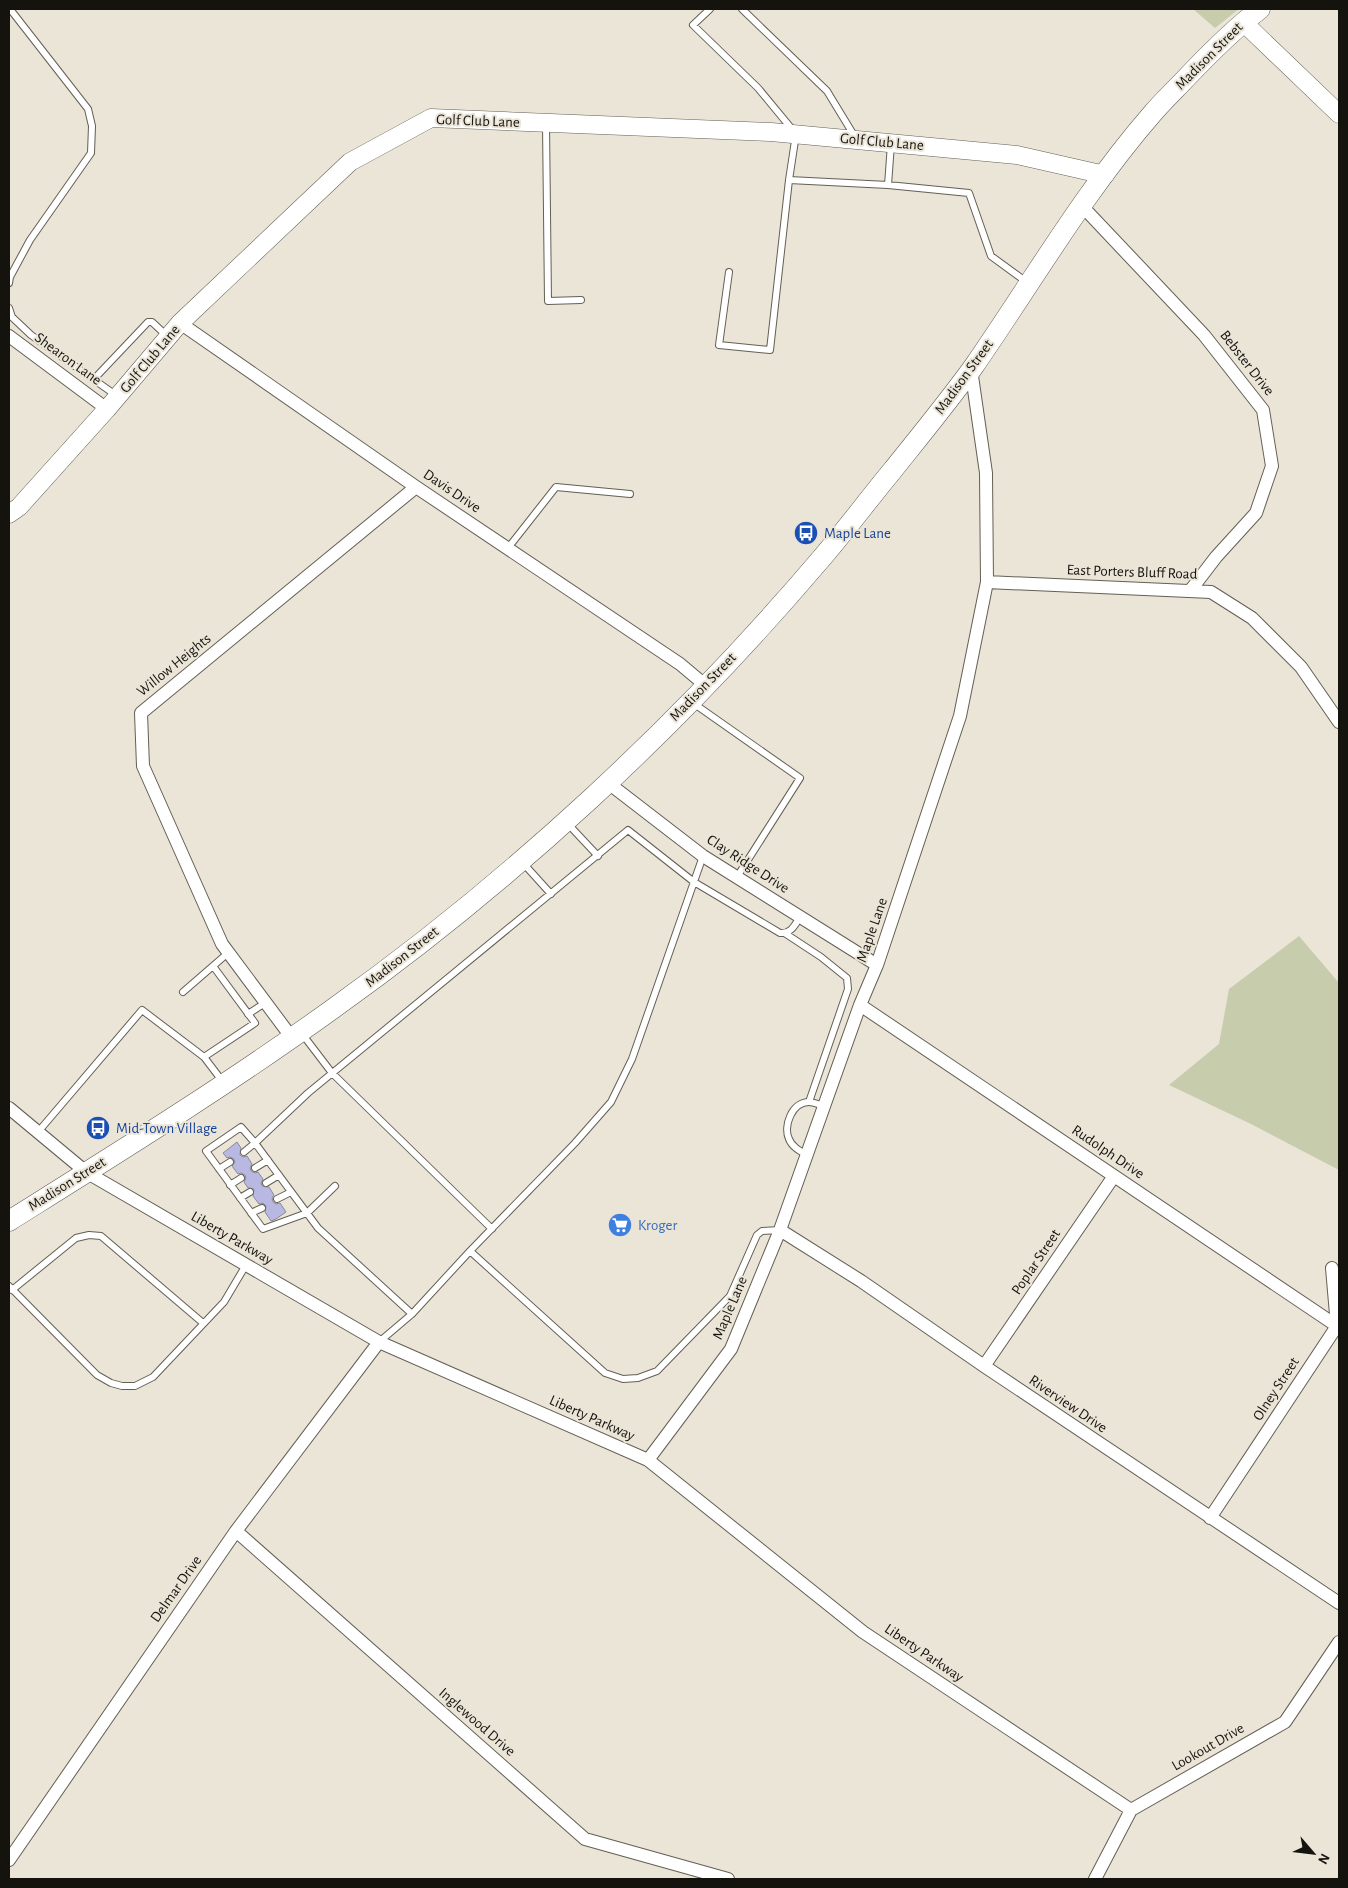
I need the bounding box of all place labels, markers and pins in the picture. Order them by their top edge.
bus stop icon: Maple Lane [793,520,819,546]
place label: Maple Lane [824,526,891,541]
bus stop icon: Mid-Town Village [85,1115,111,1141]
place label: Mid-Town Village [116,1121,217,1136]
supermarket icon: Kroger [607,1212,633,1238]
place label: Kroger [638,1218,677,1233]

